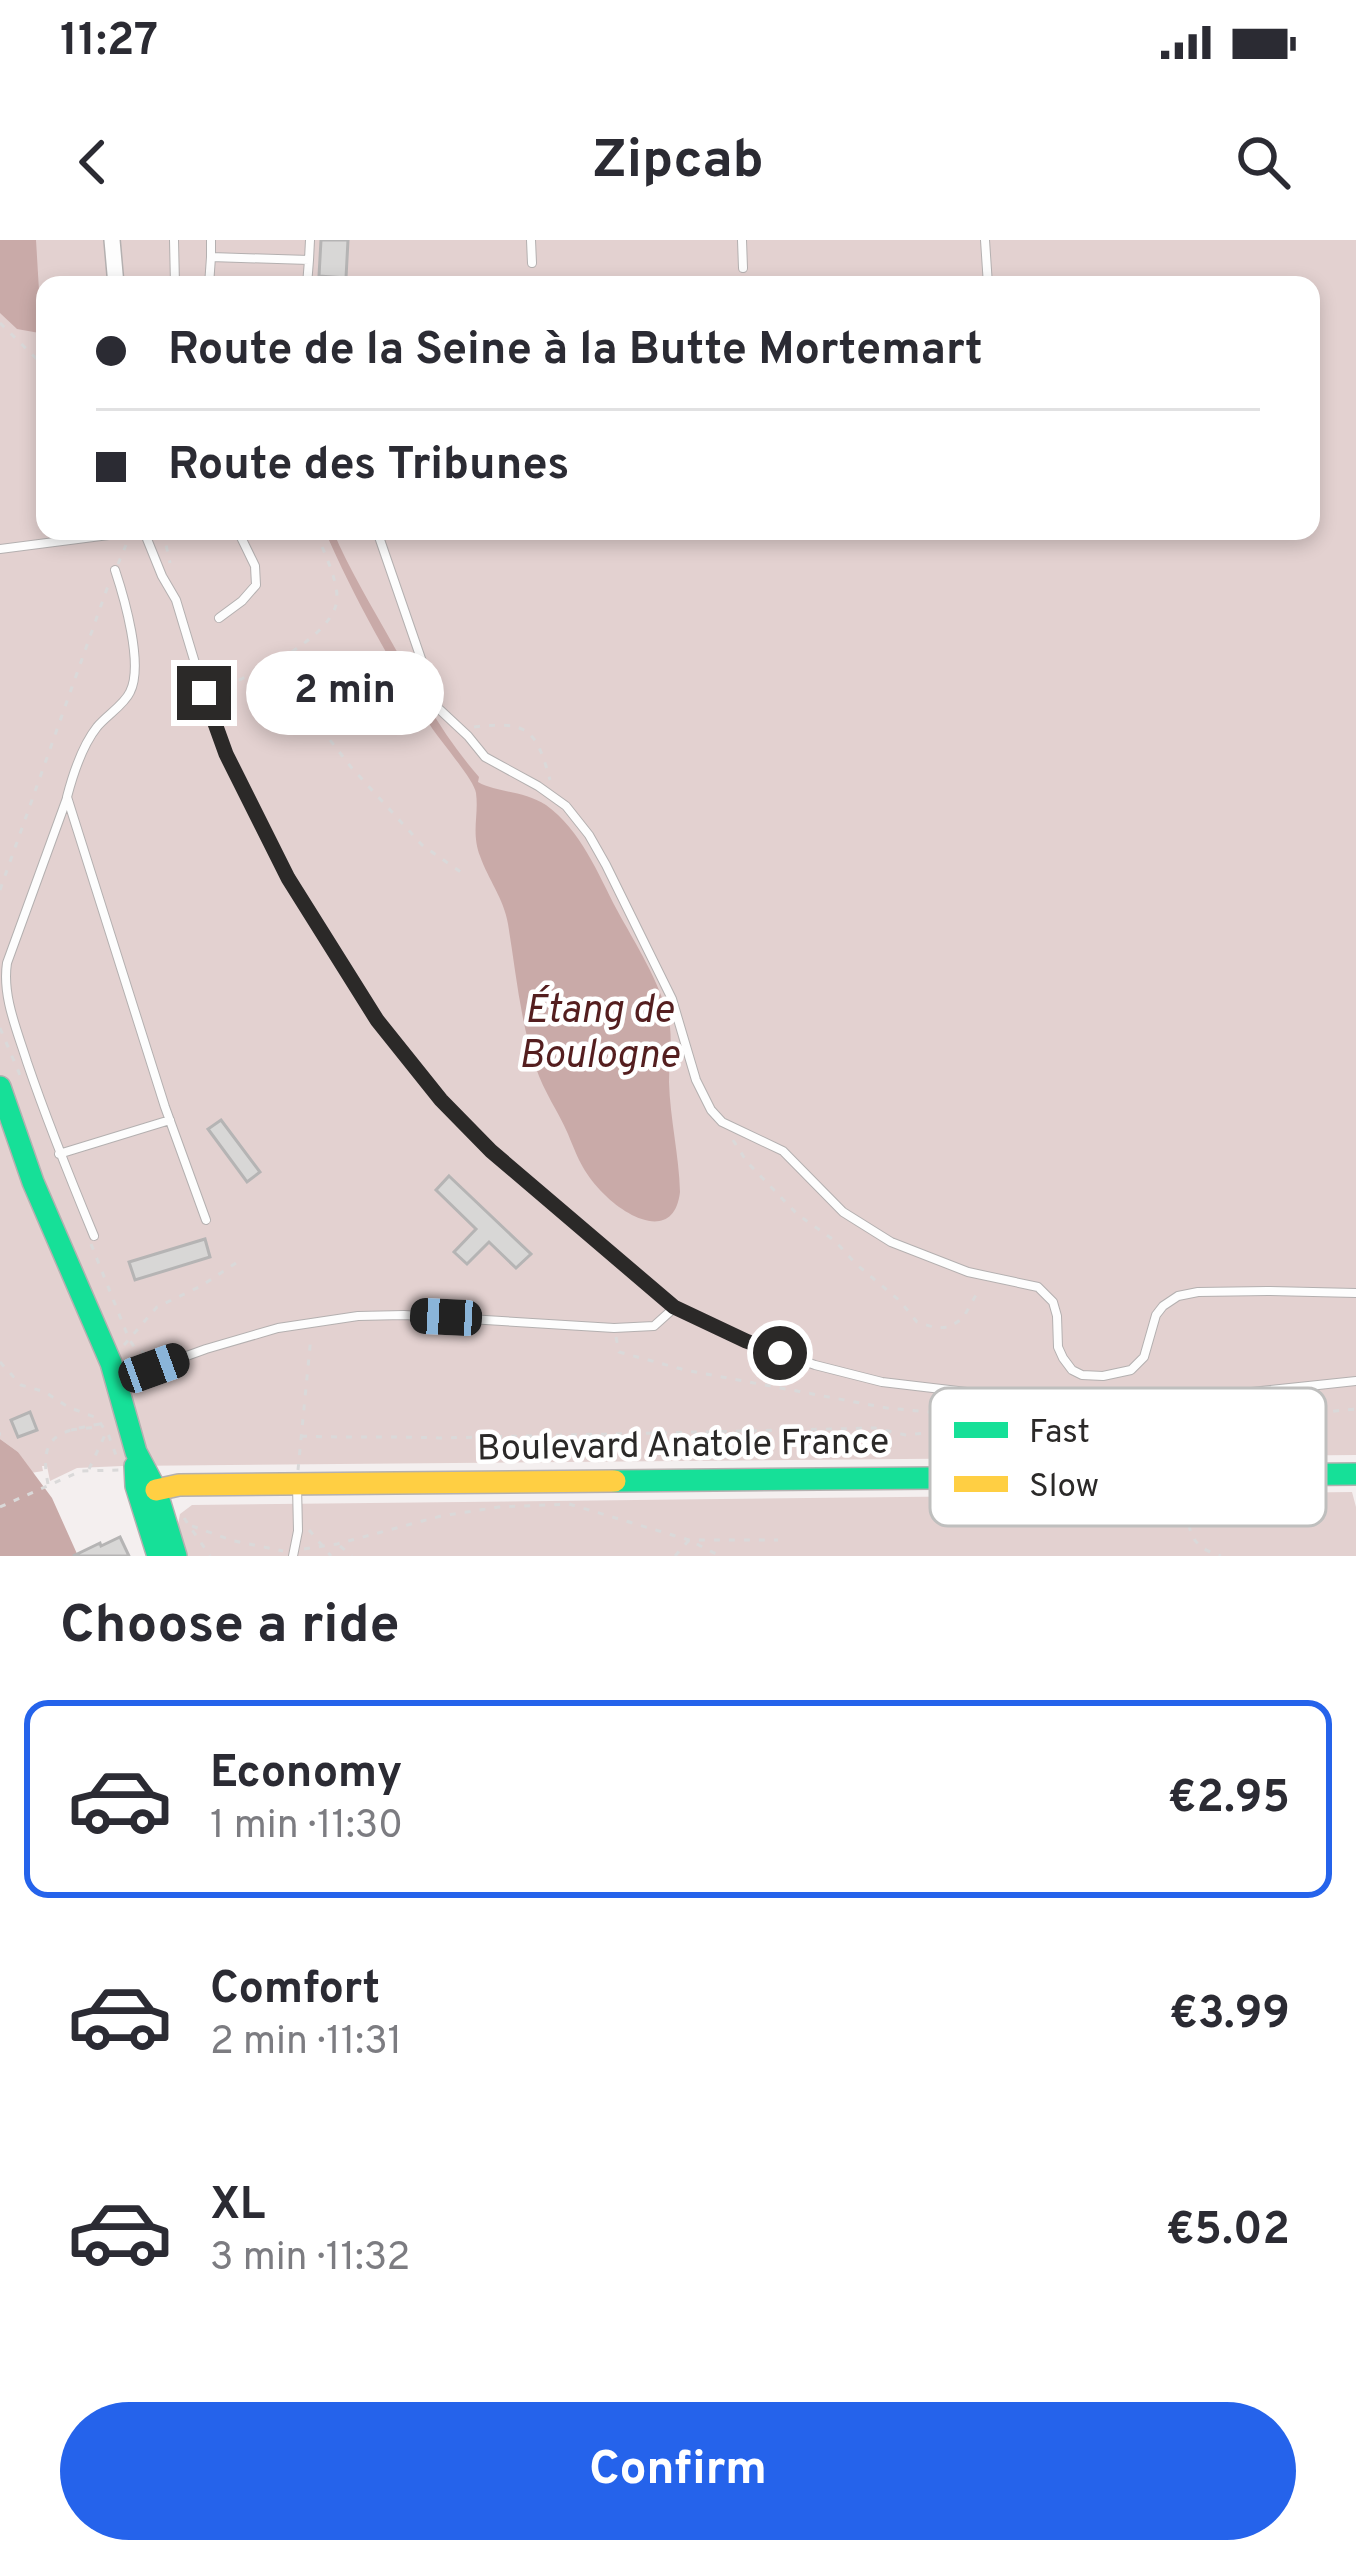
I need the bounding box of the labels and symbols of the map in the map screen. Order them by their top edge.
callout: 2 min [246,651,444,735]
route end [177,666,231,720]
water label: Étang de Boulogne [519,985,680,1082]
car [409,1297,483,1337]
route start [753,1326,807,1380]
car [114,1339,194,1397]
legend [930,1388,1326,1526]
text: Fast [1029,1413,1090,1455]
street label: Boulevard Anatole France [476,1420,890,1474]
text: Slow [1029,1467,1099,1509]

